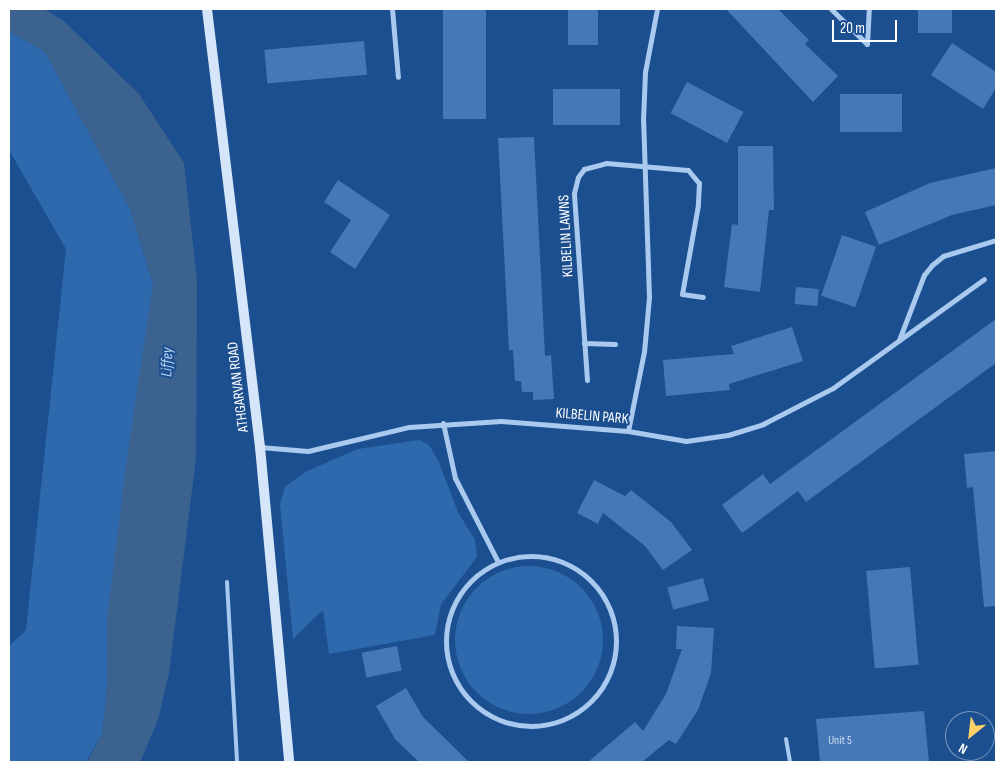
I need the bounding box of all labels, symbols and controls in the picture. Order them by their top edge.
scale bar [835,10,900,42]
text: 20 m [840,19,865,38]
street label: KILBELIN LAWNS [555,194,577,278]
street label: ATHGARVAN ROAD [224,341,252,433]
water label: Liffey [158,347,178,377]
street label: KILBELIN PARK [555,404,629,428]
north arrow [945,711,995,761]
house number: Unit 5 [828,734,852,748]
text: N [956,739,970,758]

